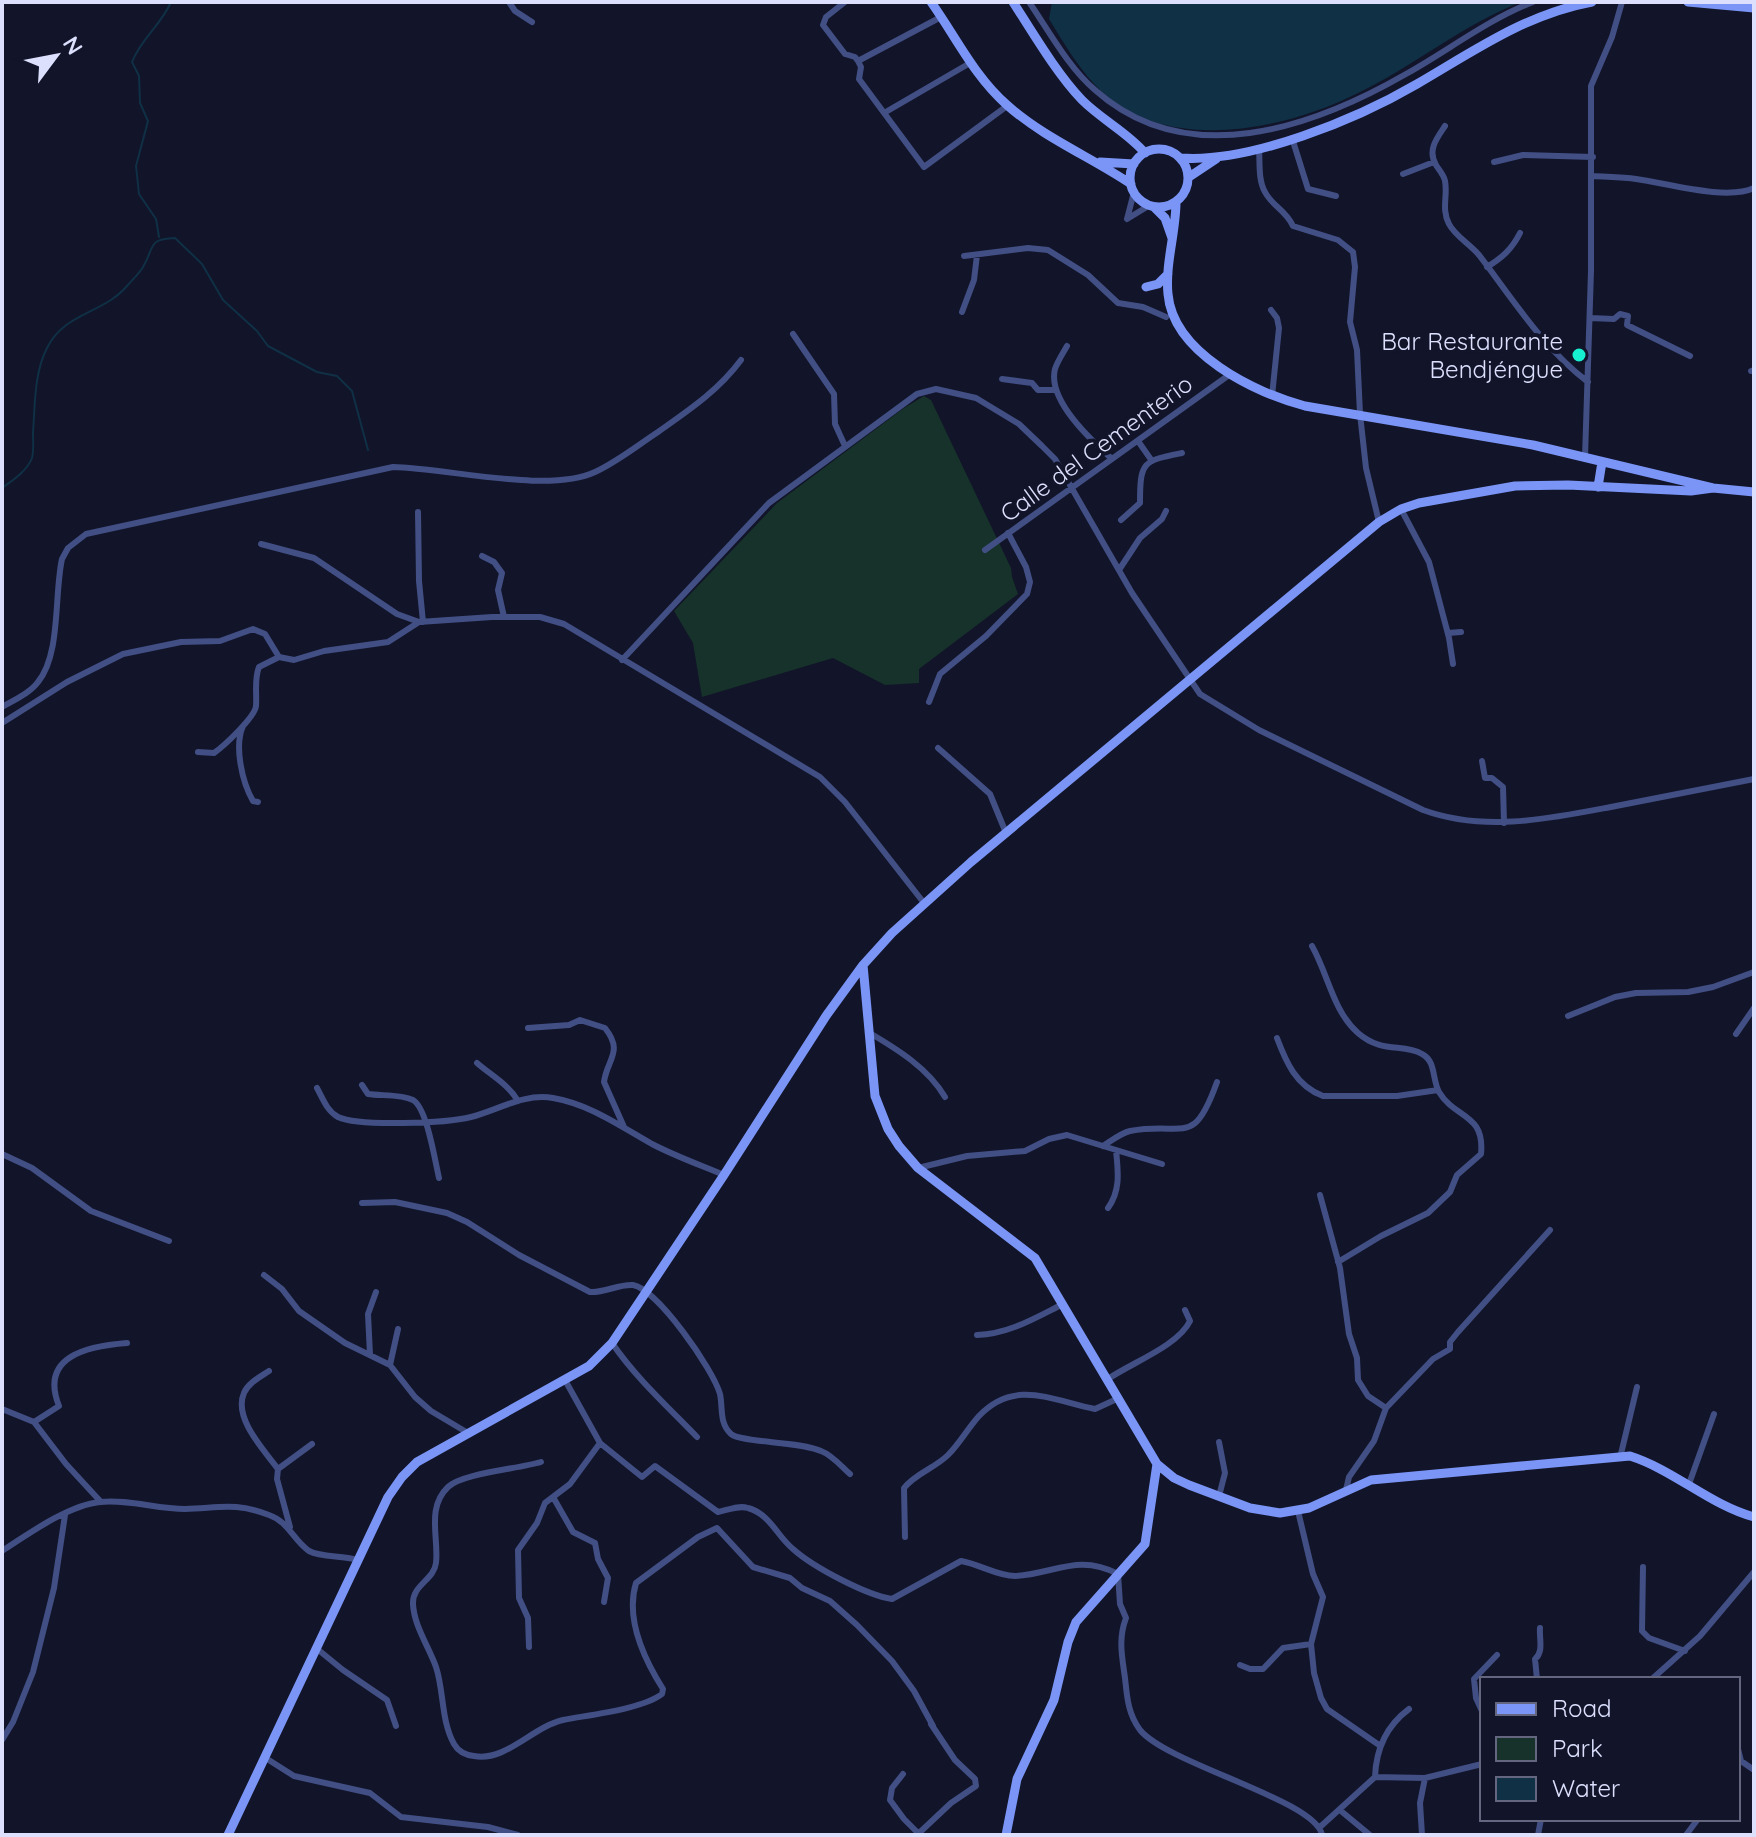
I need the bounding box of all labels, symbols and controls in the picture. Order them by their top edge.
north arrow [16,16,96,96]
text: N [57,31,89,60]
place label: Bar Restaurante Bendjéngue [1381,326,1563,384]
marker: Bar Restaurante Bendjéngue [1570,346,1588,364]
street label: Calle del Cementerio [994,368,1198,528]
legend [1480,1677,1740,1821]
text: Road [1552,1693,1612,1723]
text: Park [1552,1733,1603,1763]
text: Water [1552,1773,1620,1803]

